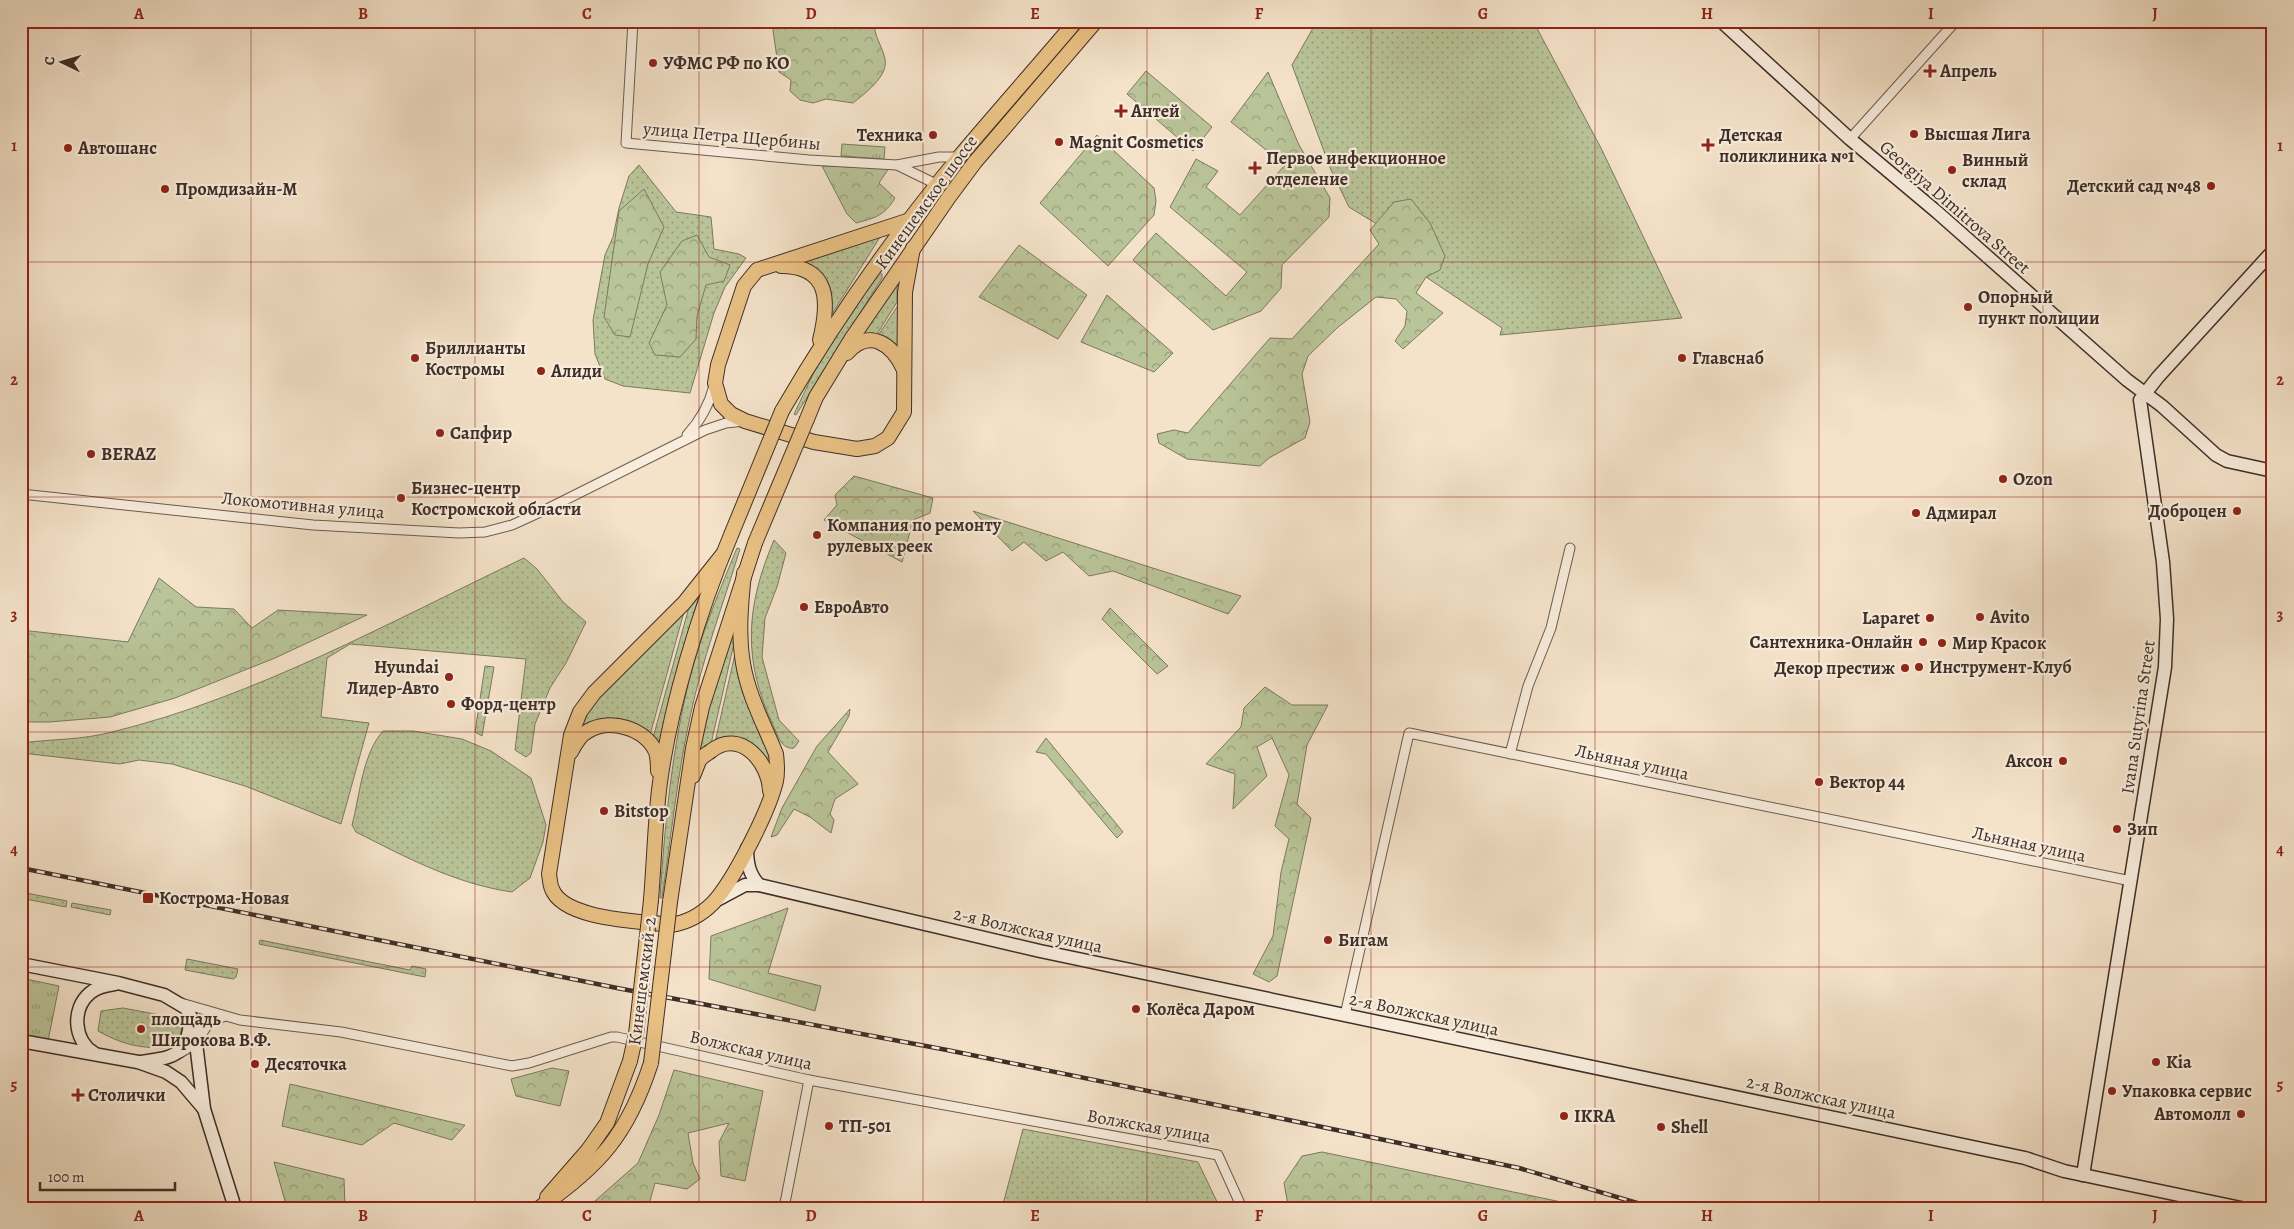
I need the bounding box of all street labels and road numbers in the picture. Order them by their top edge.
street label: улица Петра Щербины [641,116,822,156]
street label: Кинешемское шоссе [869,130,983,274]
street label: Georgiya Dimitrova Street [1875,135,2036,279]
street label: Локомотивная улица [220,486,386,524]
street label: Ivana Sutyrina Street [2115,638,2161,796]
street label: Льняная улица [1573,738,1692,786]
street label: Льняная улица [1970,820,2089,868]
street label: 2-я Волжская улица [951,901,1106,959]
street label: Кинешемский-2 [622,915,662,1047]
street label: 2-я Волжская улица [1347,986,1502,1042]
street label: Волжская улица [687,1024,815,1076]
street label: 2-я Волжская улица [1744,1069,1899,1125]
street label: Волжская улица [1085,1103,1213,1149]

